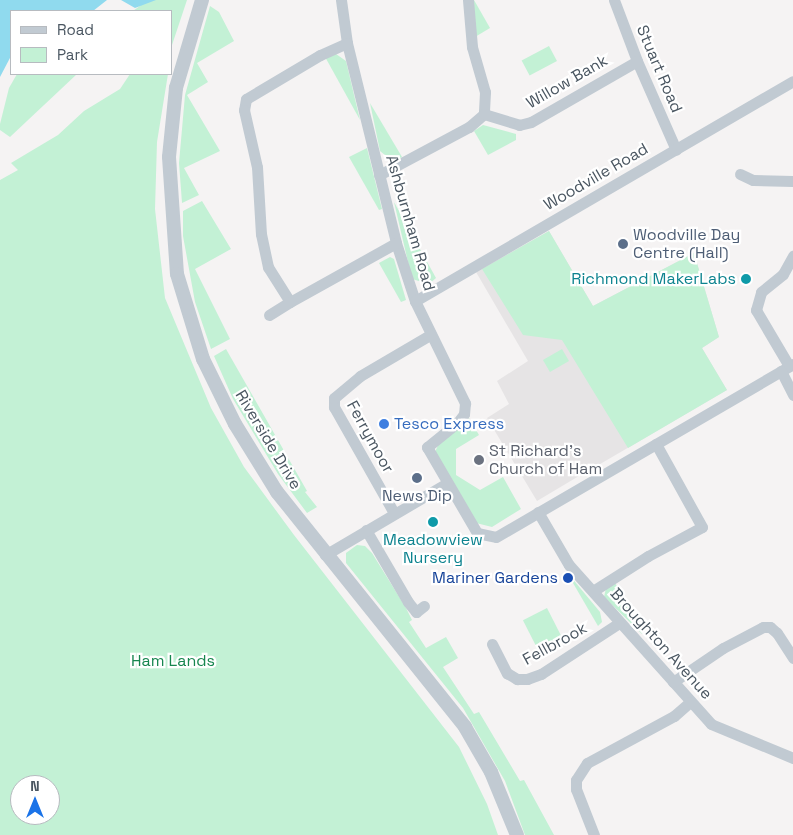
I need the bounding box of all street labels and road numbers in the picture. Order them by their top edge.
street label: Stuart Road [632,22,686,116]
street label: Willow Bank [523,51,611,113]
street label: Woodville Road [540,139,652,215]
street label: Ashburnham Road [381,153,439,293]
street label: Riverside Drive [231,387,305,493]
street label: Ferrymoor [342,398,398,476]
street label: Broughton Avenue [606,584,716,704]
street label: Fellbrook [520,619,590,669]

